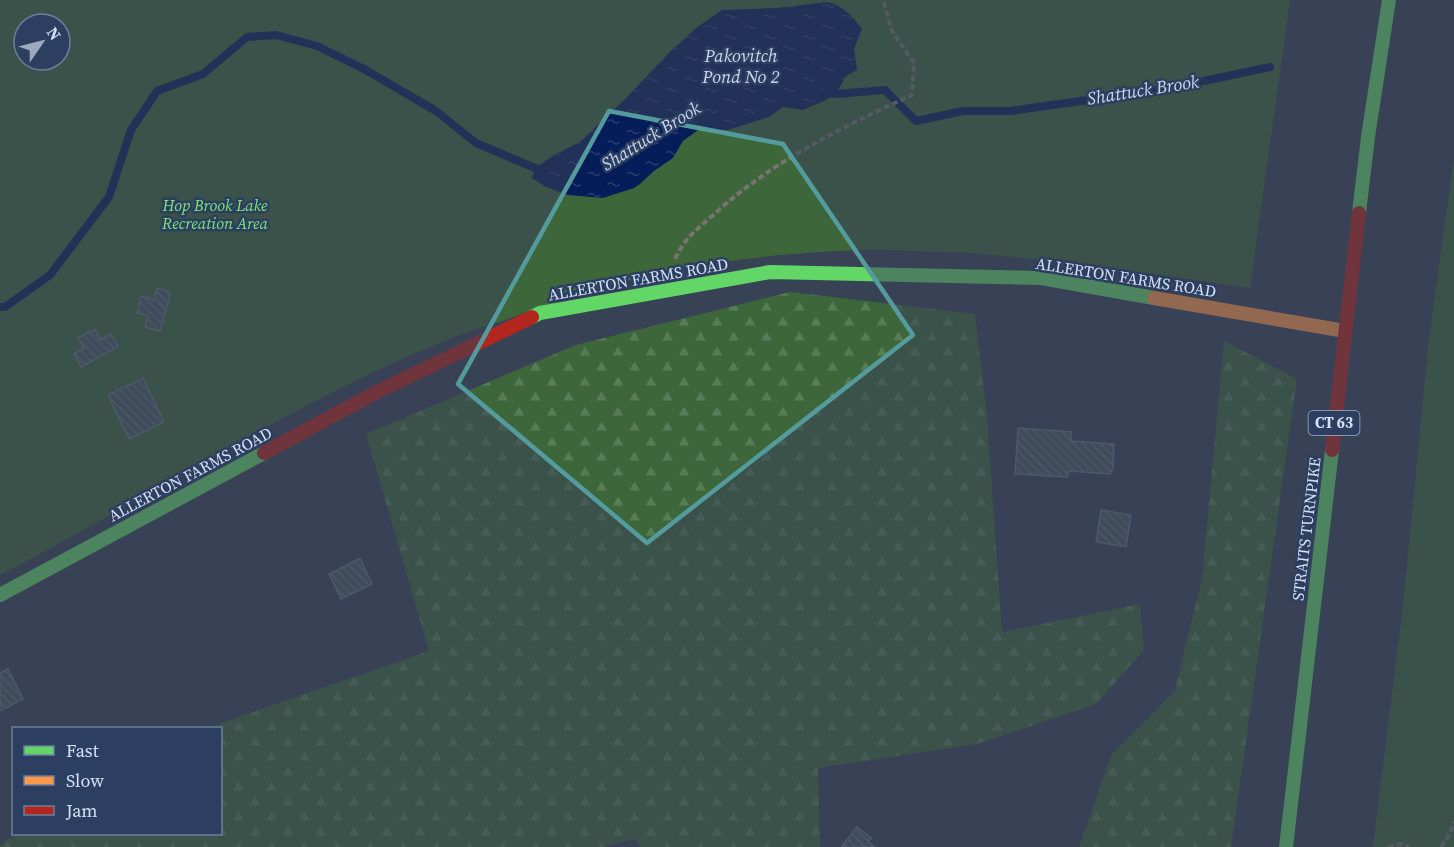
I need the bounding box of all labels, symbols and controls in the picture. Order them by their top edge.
north arrow [12,12,72,72]
text: N [42,22,67,45]
water label: Pakovitch Pond No 2 [701,43,780,89]
water label: Shattuck Brook [1085,68,1201,111]
water label: Shattuck Brook [596,95,706,176]
park label: Hop Brook Lake Recreation Area [161,194,269,234]
street label: ALLERTON FARMS ROAD [546,252,730,306]
street label: ALLERTON FARMS ROAD [1034,252,1218,302]
road number: CT 63 [1308,411,1360,435]
street label: ALLERTON FARMS ROAD [104,421,276,527]
street label: STRAITS TURNPIKE [1286,456,1326,602]
legend [12,727,222,835]
text: Fast [66,738,99,763]
text: Slow [66,768,104,793]
text: Jam [65,798,98,823]

